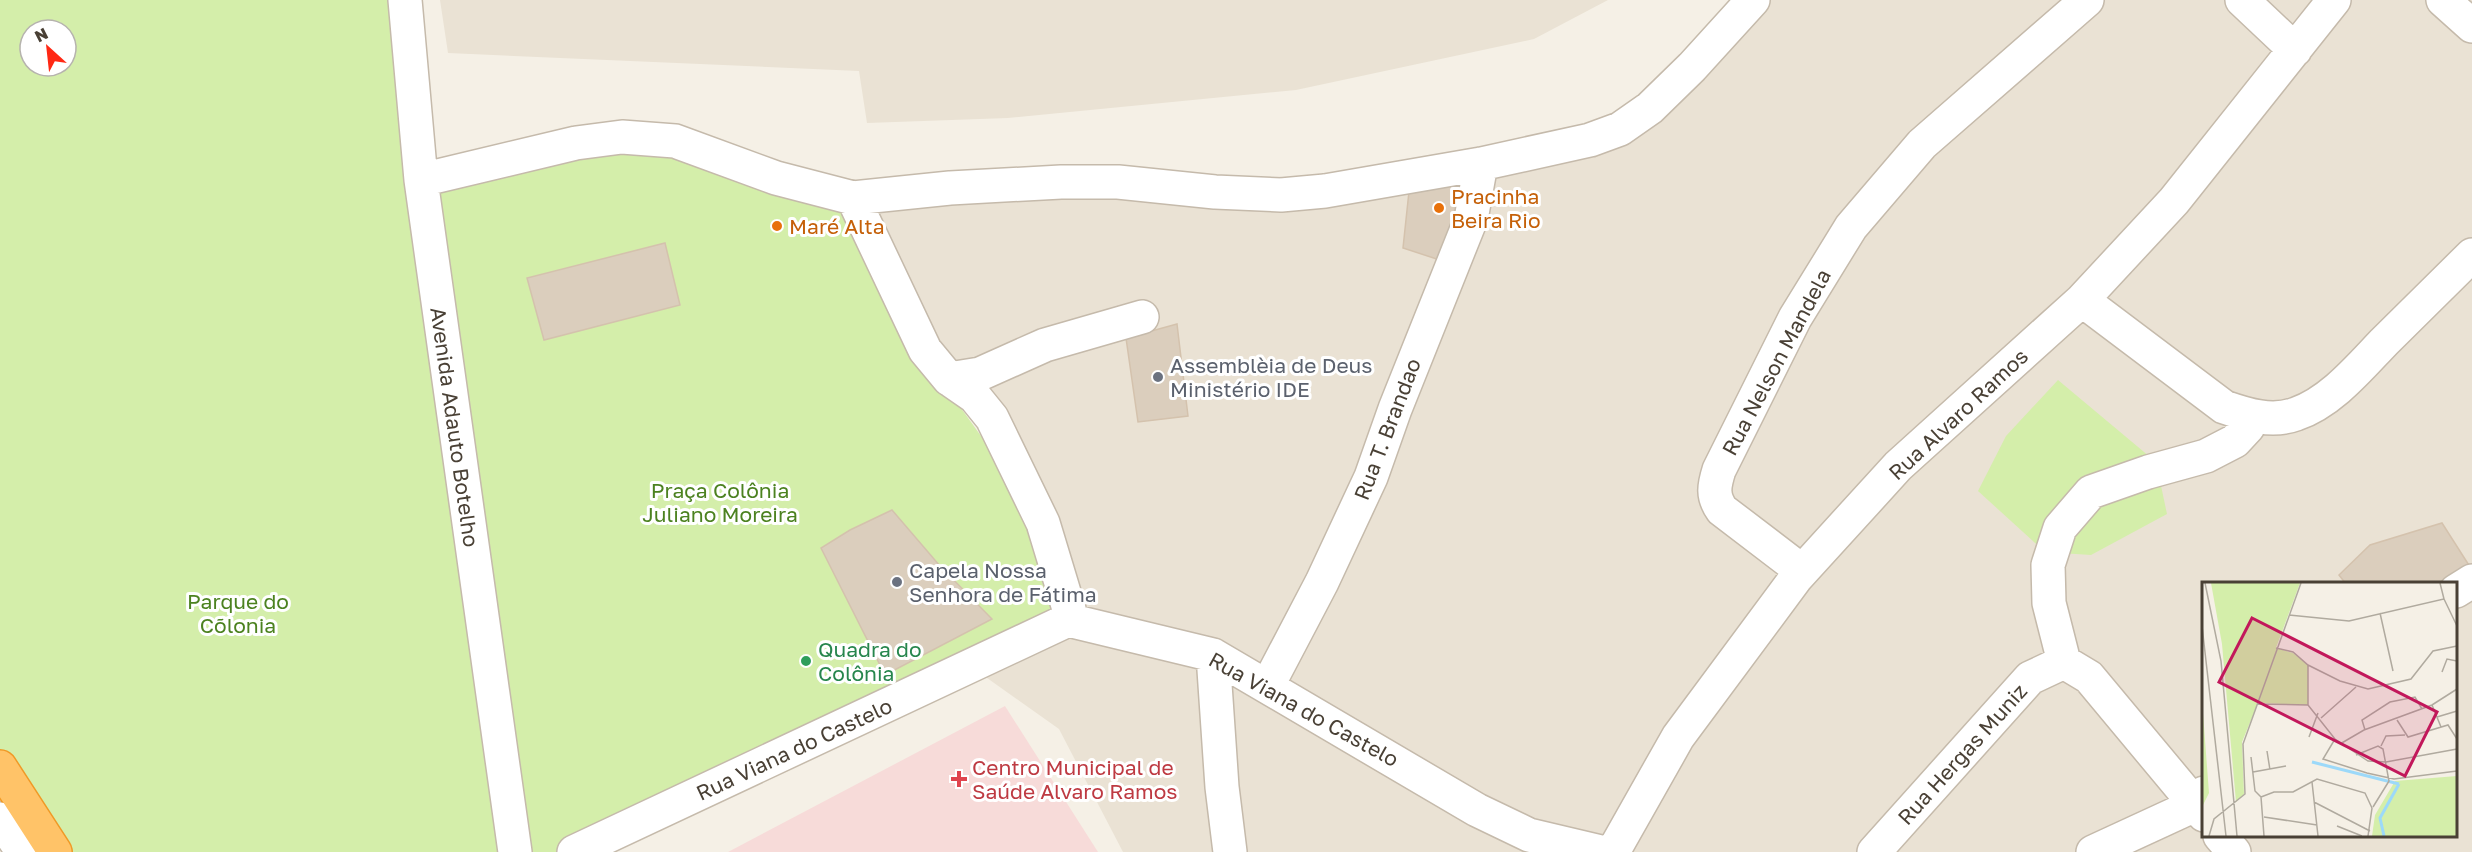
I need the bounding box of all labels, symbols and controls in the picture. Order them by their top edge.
north arrow [18,18,78,78]
text: N [31,23,51,46]
place label: Pracinha Beira Rio [1451,183,1540,233]
marker: Pracinha Beira Rio [1432,201,1446,215]
place label: Maré Alta [789,213,885,239]
marker: Maré Alta [770,219,784,233]
street label: Rua Nelson Mandela [1716,265,1836,459]
street label: Avenida Adauto Botelho [425,305,485,549]
street label: Rua Alvaro Ramos [1883,343,2033,485]
place label: Assemblèia de Deus Ministério IDE [1170,352,1372,402]
street label: Rua T. Brandao [1348,354,1426,504]
marker: Assemblèia de Deus Ministério IDE [1151,370,1165,384]
park label: Praça Colônia Juliano Moreira [642,477,798,527]
place label: Capela Nossa Senhora de Fátima [909,557,1097,607]
marker: Capela Nossa Senhora de Fátima [890,575,904,589]
inset map [2202,582,2457,837]
park label: Parque do Cõlonia [187,588,289,638]
place label: Quadra do Colônia [818,636,922,686]
street label: Rua Viana do Castelo [1205,646,1403,772]
marker: Quadra do Colônia [799,654,813,668]
street label: Rua Hergas Muniz [1892,678,2032,830]
street label: Rua Viana do Castelo [692,692,896,806]
place label: Centro Municipal de Saúde Alvaro Ramos [972,754,1177,804]
marker: Centro Municipal de Saúde Alvaro Ramos [950,770,968,788]

